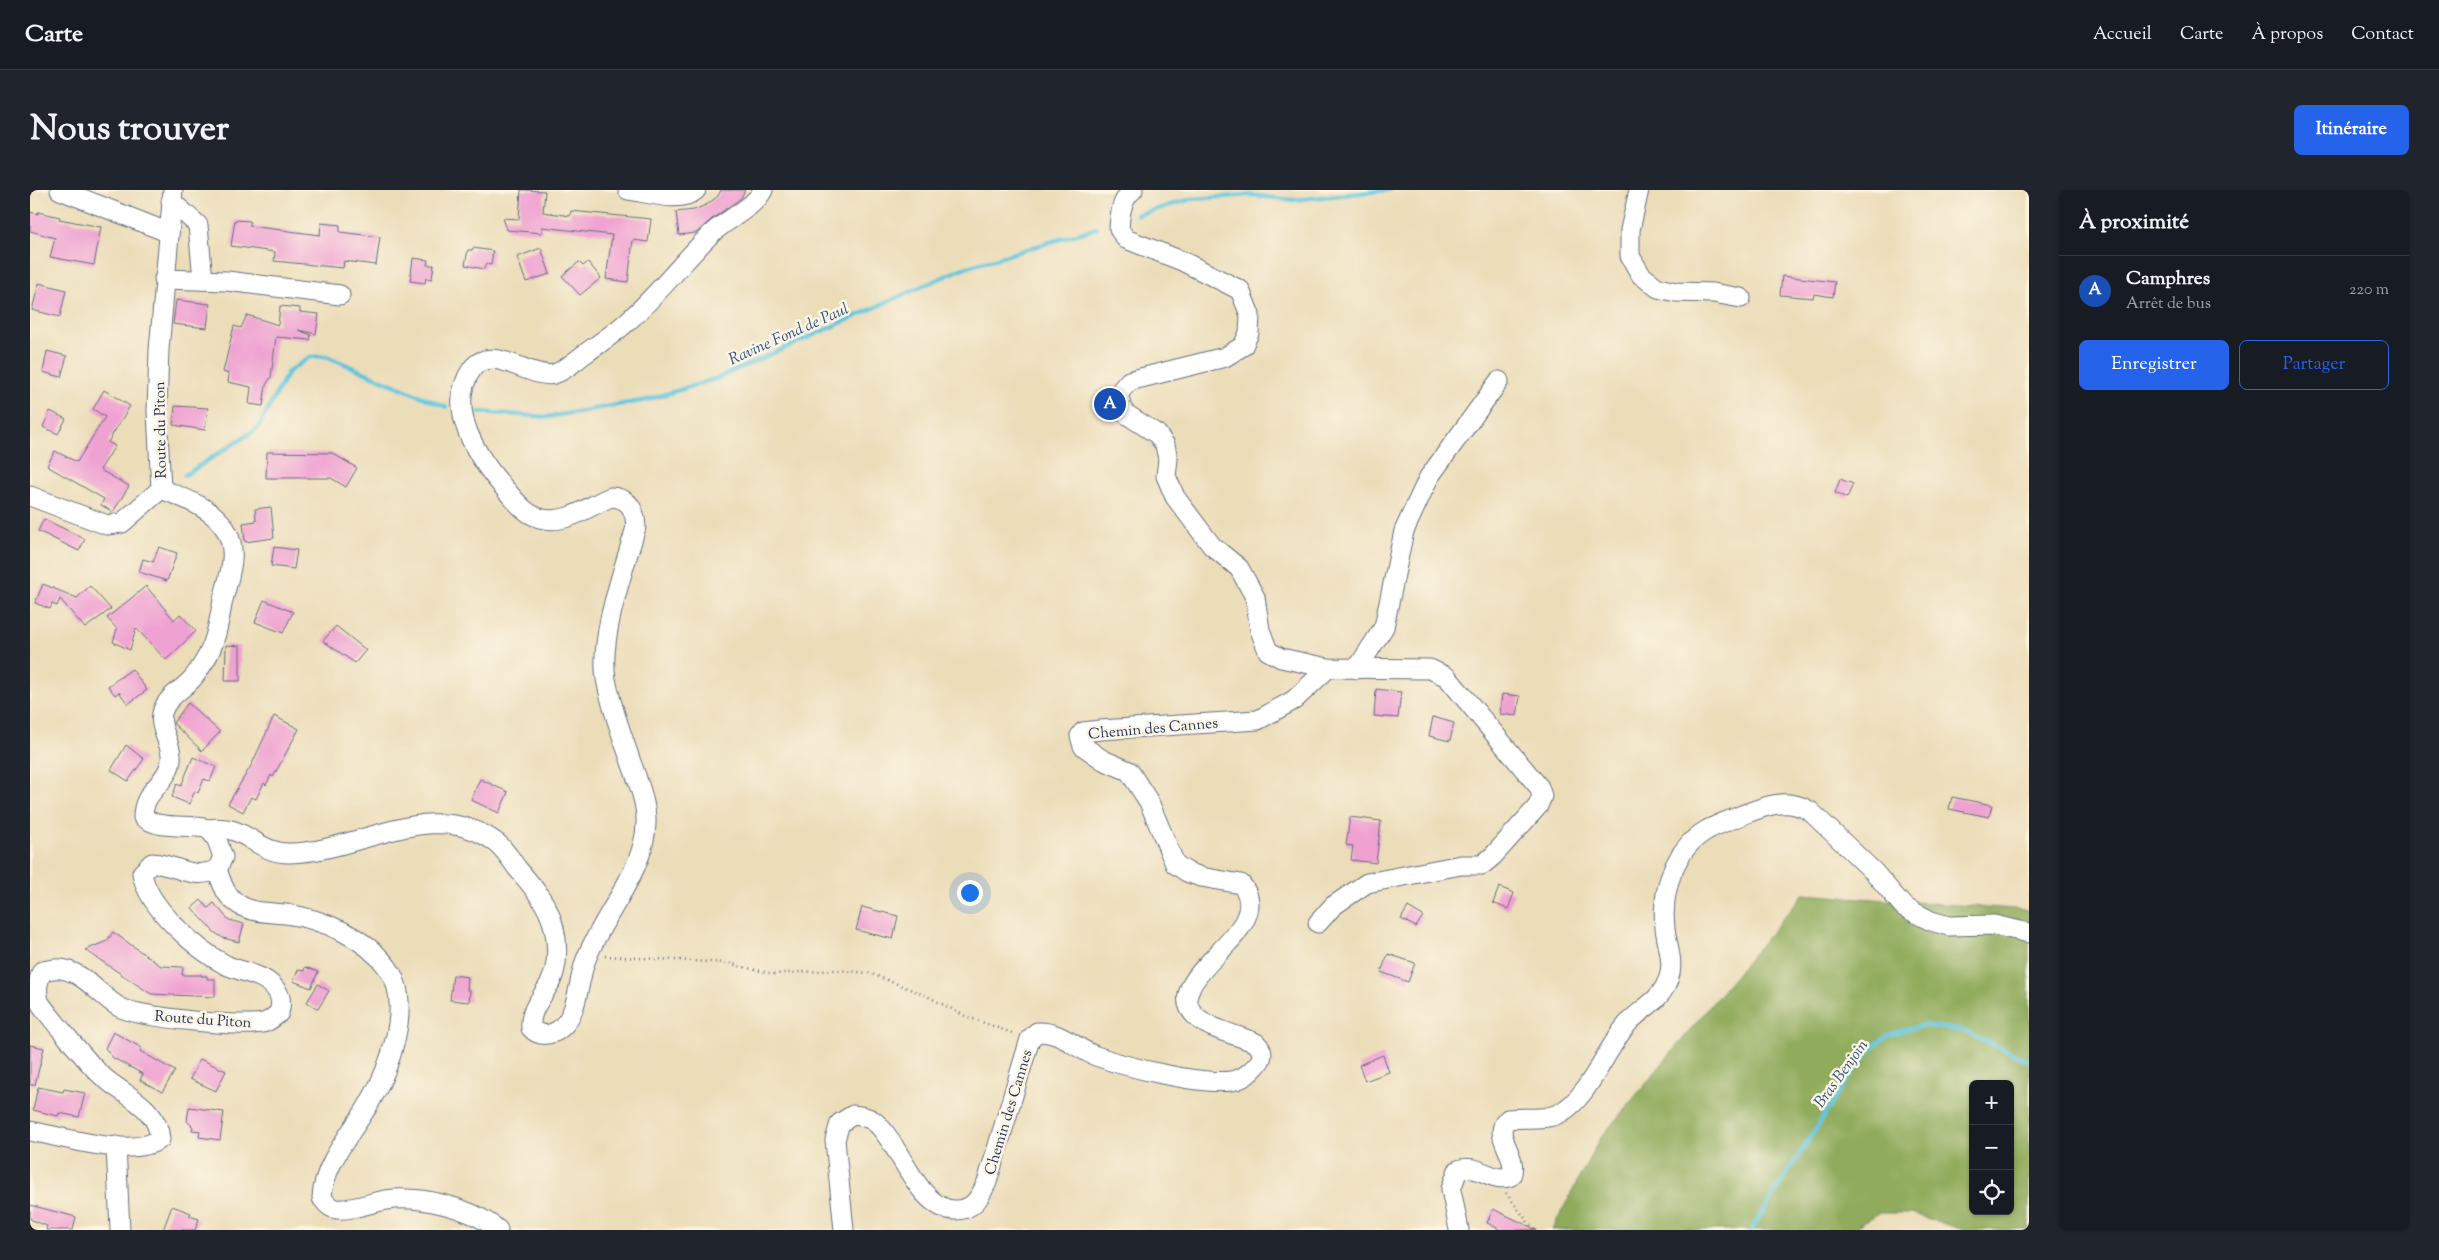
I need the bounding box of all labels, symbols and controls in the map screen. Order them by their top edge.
text: Carte [25,18,83,52]
text: Accueil [2093,22,2152,48]
text: Carte [2180,22,2224,48]
text: À propos [2252,22,2323,48]
text: Contact [2351,22,2414,48]
text: Nous trouver [30,105,229,156]
button: Itinéraire [2294,105,2409,155]
text: À proximité [2079,208,2189,238]
text: Camphres [2126,266,2210,293]
text: A [2089,279,2102,302]
text: 220 m [2349,279,2389,302]
text: Arrêt de bus [2126,293,2211,316]
water label: Ravine Fond de Paul [725,298,853,372]
button: Enregistrer [2079,340,2229,390]
button: Partager [2239,340,2389,390]
street label: Route du Piton [150,381,173,479]
pin: A [1094,385,1126,423]
street label: Chemin des Cannes [1087,713,1219,746]
your location [957,880,983,906]
street label: Route du Piton [154,1007,252,1034]
water label: Bras Benjoin [1809,1035,1875,1113]
street label: Chemin des Cannes [980,1047,1039,1178]
map controls [1969,1080,2014,1215]
button: + [1969,1080,2014,1125]
button: − [1969,1125,2014,1170]
button: locate [1969,1170,2014,1215]

